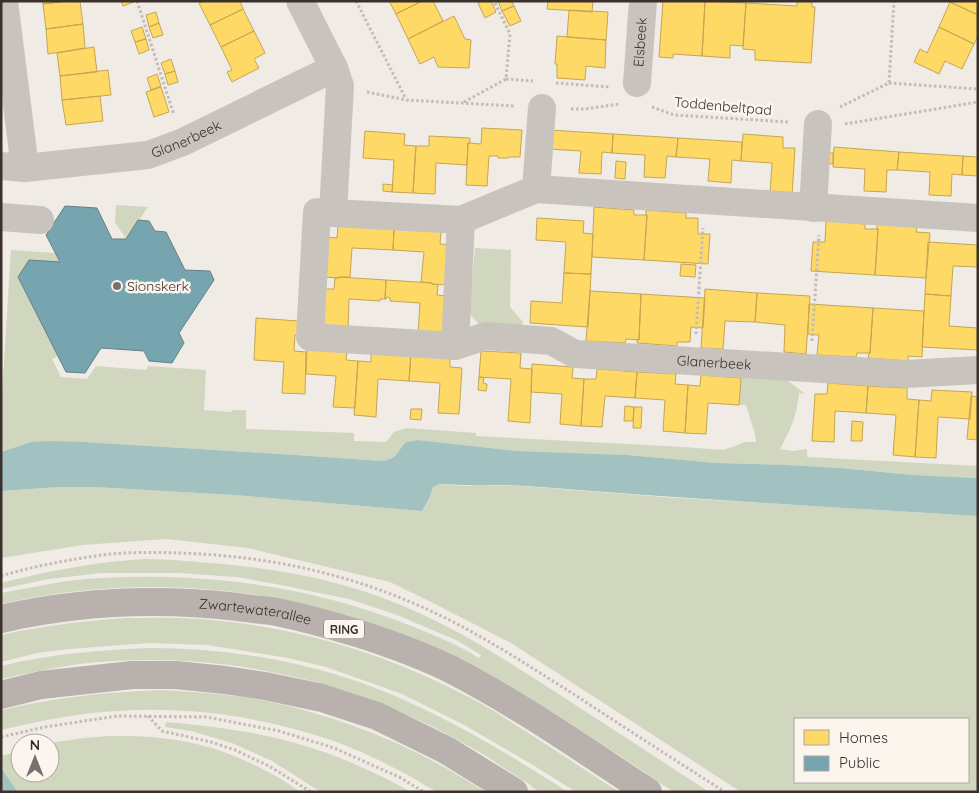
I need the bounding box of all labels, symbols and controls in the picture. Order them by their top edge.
street label: Elsbeek [629,17,651,67]
street label: Toddenbeltpad [673,93,773,119]
street label: Glanerbeek [149,116,224,162]
place label: Sionskerk [127,277,189,295]
marker: Sionskerk [111,280,123,292]
street label: Glanerbeek [676,351,752,374]
street label: Zwartewaterallee [198,595,313,629]
road number: RING [324,620,364,638]
legend [794,718,969,783]
text: Homes [839,728,888,747]
north arrow [10,733,60,783]
text: N [30,736,40,754]
text: Public [839,753,880,772]

